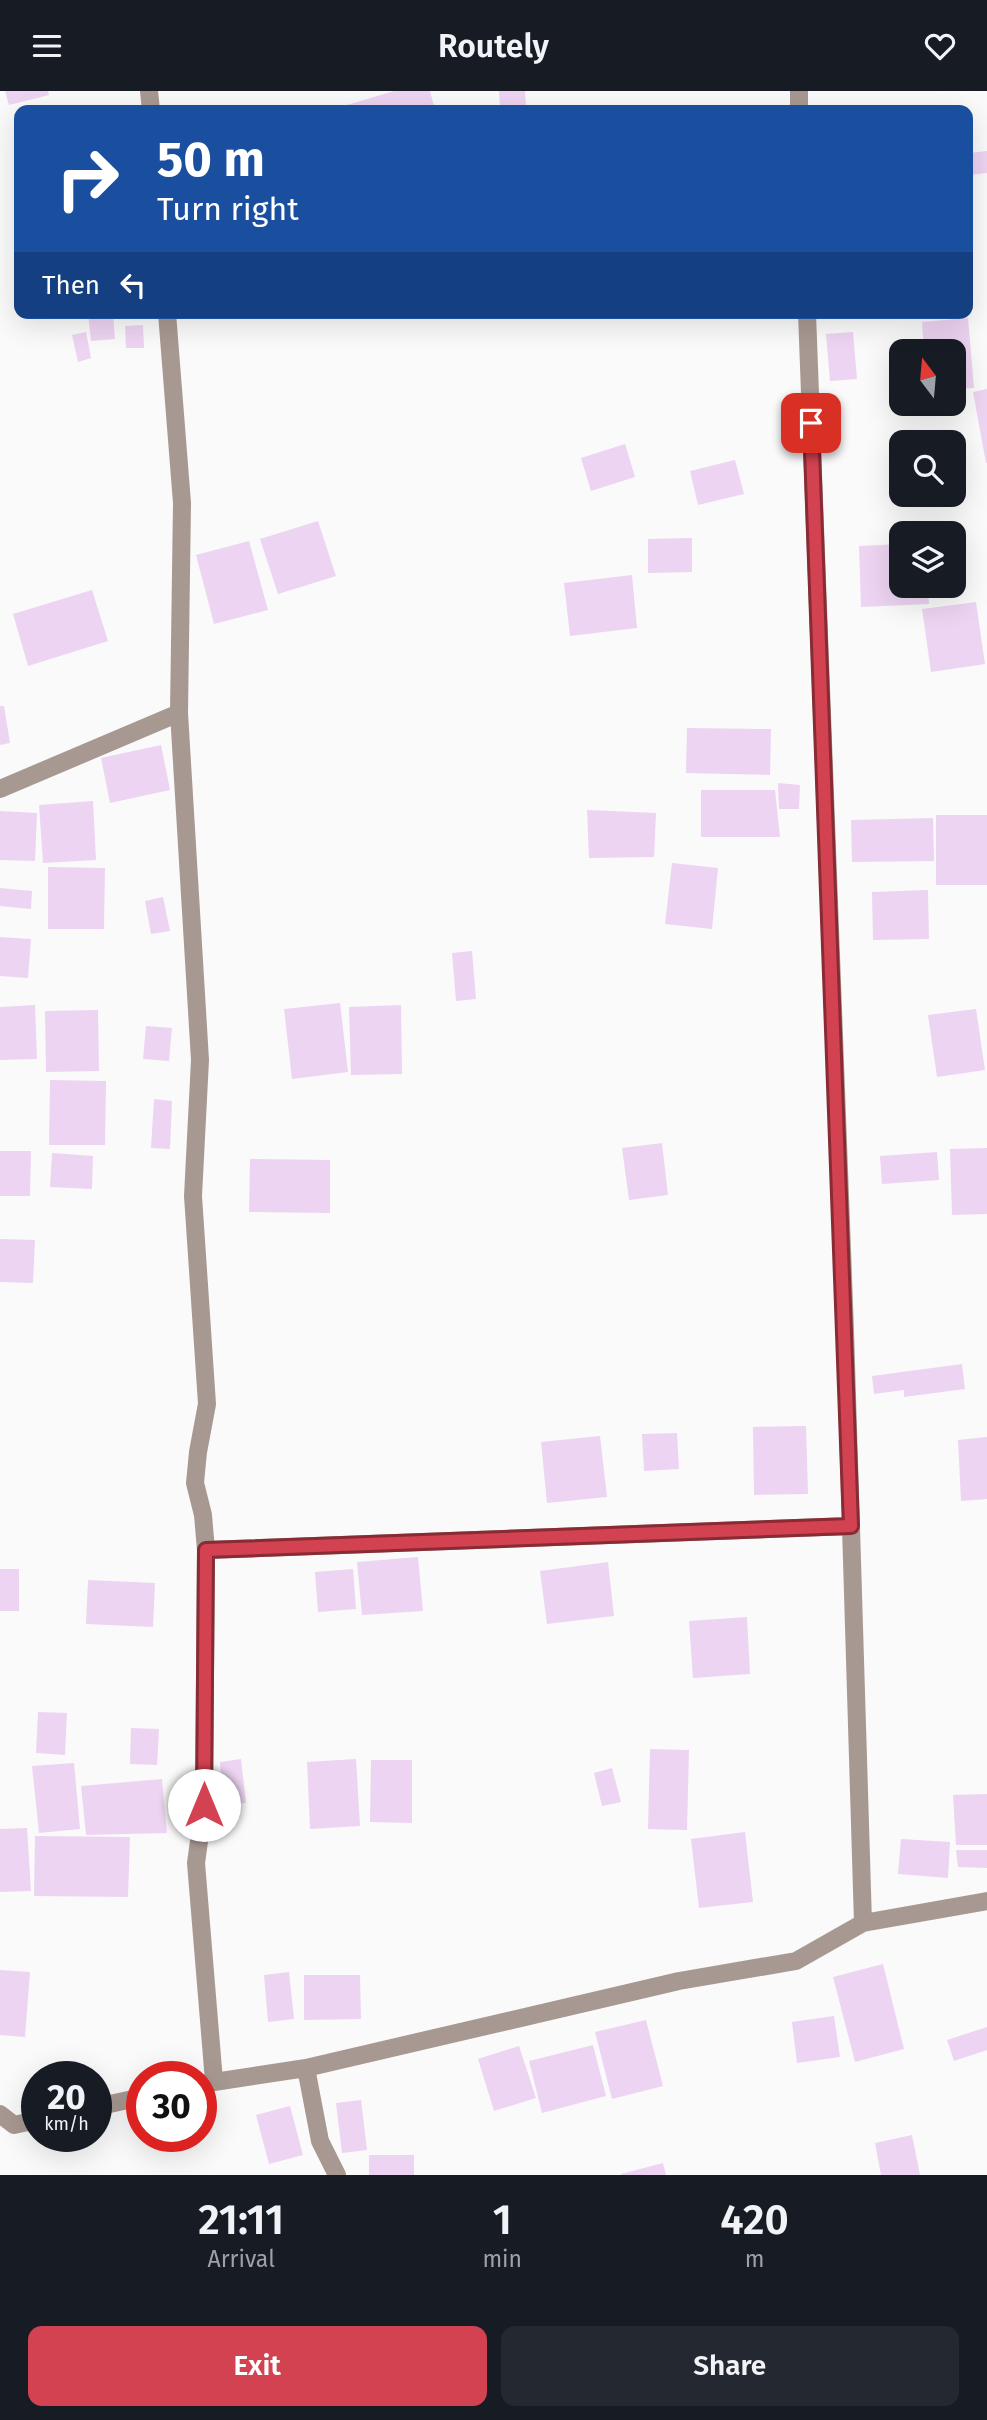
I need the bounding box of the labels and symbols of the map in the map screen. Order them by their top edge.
north arrow [889,339,966,417]
pin [781,393,841,453]
position arrow [167,1768,241,1842]
speed limit sign: 30 [126,2061,217,2152]

